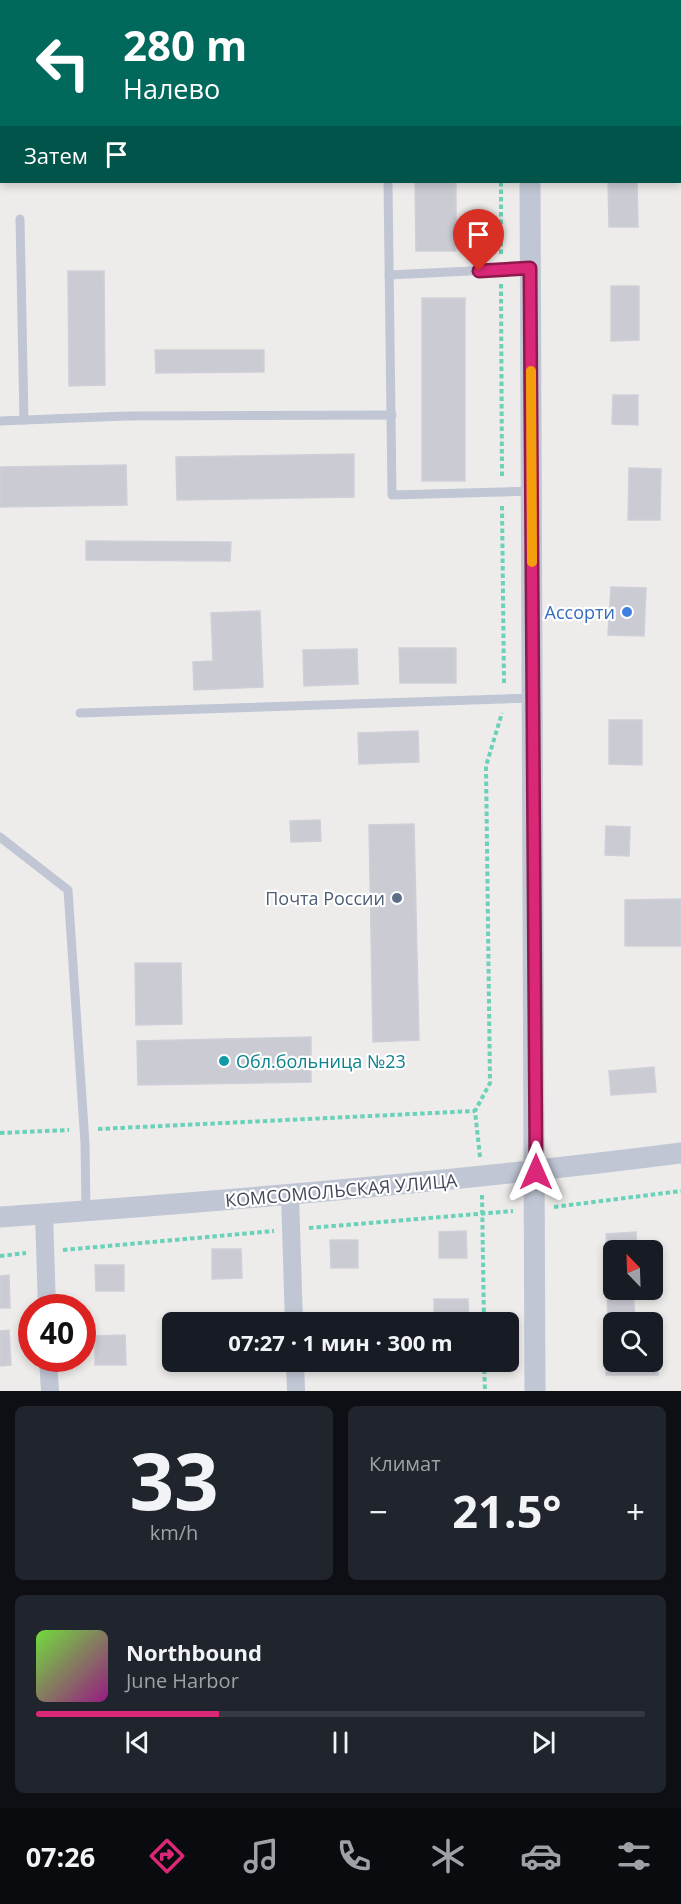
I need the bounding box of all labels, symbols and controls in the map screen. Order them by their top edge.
text: 280 m [123,16,247,73]
icon: left [24,24,102,102]
text: Налево [123,70,220,107]
icon: arrive [100,138,133,171]
text: Затем [24,140,88,170]
pin [453,209,504,271]
icon: arrive [462,218,495,251]
place label: Ассорти [545,600,615,624]
marker: Ассорти [620,605,634,619]
place label: Почта России [265,886,385,910]
marker: Почта России [390,891,404,905]
place label: Обл.больница №23 [236,1049,406,1073]
marker: Обл.больница №23 [217,1054,231,1068]
position arrow [504,1140,568,1204]
street label: КОМСОМОЛЬСКАЯ УЛИЦА [224,1168,459,1212]
north arrow [603,1240,663,1300]
map controls [603,1240,663,1372]
speed limit sign: 40 [18,1294,96,1372]
button: search [603,1312,663,1372]
text: 07:27 · 1 мин · 300 m [228,1327,453,1357]
text: 33 [129,1427,219,1533]
text: Климат [369,1450,441,1477]
text: 21.5° [452,1480,562,1541]
text: − [369,1489,388,1534]
text: + [626,1489,645,1534]
text: km/h [150,1519,198,1546]
text: Northbound [126,1637,262,1667]
text: June Harbor [126,1667,239,1694]
icon: previous [121,1726,154,1759]
icon: pause [324,1726,357,1759]
icon: next [527,1726,560,1759]
icon: directions [146,1835,188,1877]
icon: music [240,1835,282,1877]
icon: phone [333,1835,375,1877]
icon: climate [427,1835,469,1877]
icon: car [520,1835,562,1877]
icon: filters [613,1835,655,1877]
text: 07:26 [26,1838,95,1875]

